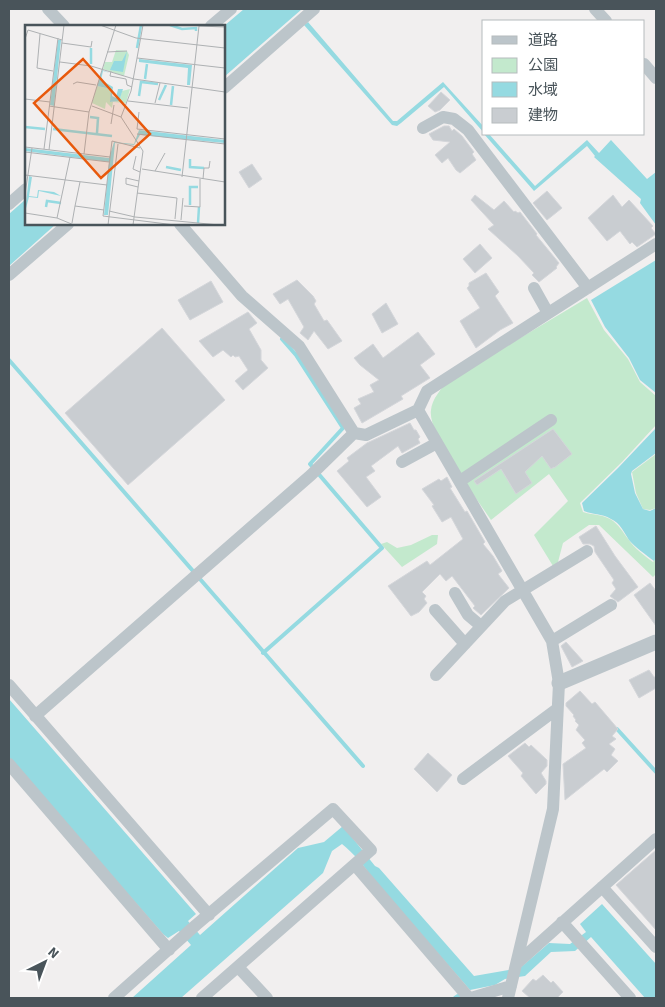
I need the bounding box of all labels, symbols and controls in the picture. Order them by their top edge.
legend [482,20,645,135]
inset map [25,25,225,225]
text: 道路 [528,30,558,51]
text: 公園 [528,55,558,76]
text: 水域 [528,80,558,101]
text: 建物 [528,105,558,126]
north arrow [20,937,70,987]
text: N [43,943,63,964]

